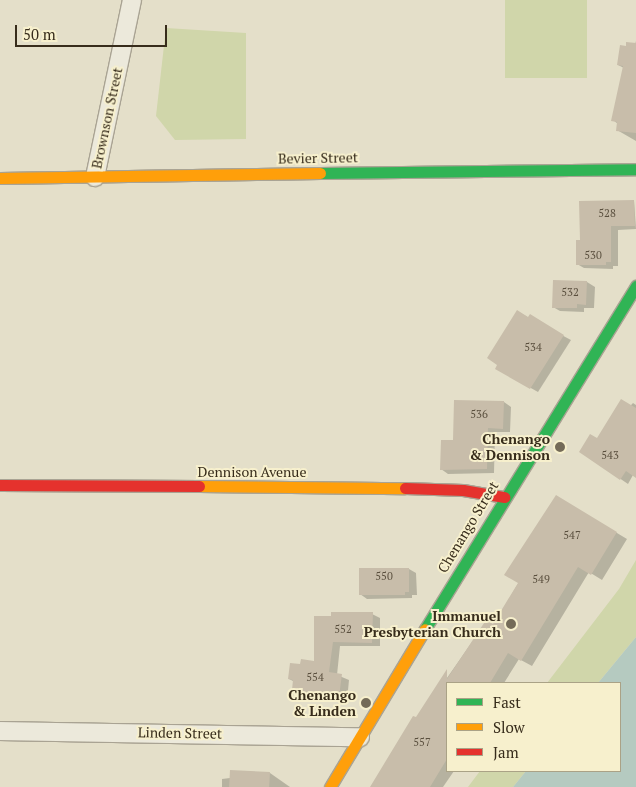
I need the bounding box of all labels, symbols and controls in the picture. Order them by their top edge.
scale bar [18,15,170,47]
text: 50 m [23,24,56,44]
street label: Brownson Street [88,66,126,170]
street label: Bevier Street [278,149,358,167]
house number: 528 [598,206,616,220]
house number: 530 [584,248,602,262]
house number: 532 [561,285,579,299]
house number: 534 [524,340,542,354]
house number: 536 [470,407,488,421]
place label: Chenango & Dennison [470,431,550,464]
marker: Chenango & Dennison [554,441,566,453]
house number: 543 [601,448,619,462]
street label: Dennison Avenue [197,464,307,480]
street label: Chenango Street [434,478,502,576]
house number: 547 [563,528,581,542]
house number: 550 [375,569,393,583]
house number: 549 [532,572,550,586]
place label: Immanuel Presbyterian Church [364,608,501,640]
marker: Immanuel Presbyterian Church [505,618,517,630]
house number: 552 [334,622,352,636]
house number: 554 [306,670,324,684]
legend [446,682,621,772]
place label: Chenango & Linden [288,687,356,720]
text: Fast [493,692,521,712]
marker: Chenango & Linden [360,697,372,709]
text: Slow [493,717,525,737]
street label: Linden Street [138,724,222,742]
house number: 557 [413,735,431,749]
text: Jam [493,742,519,762]

